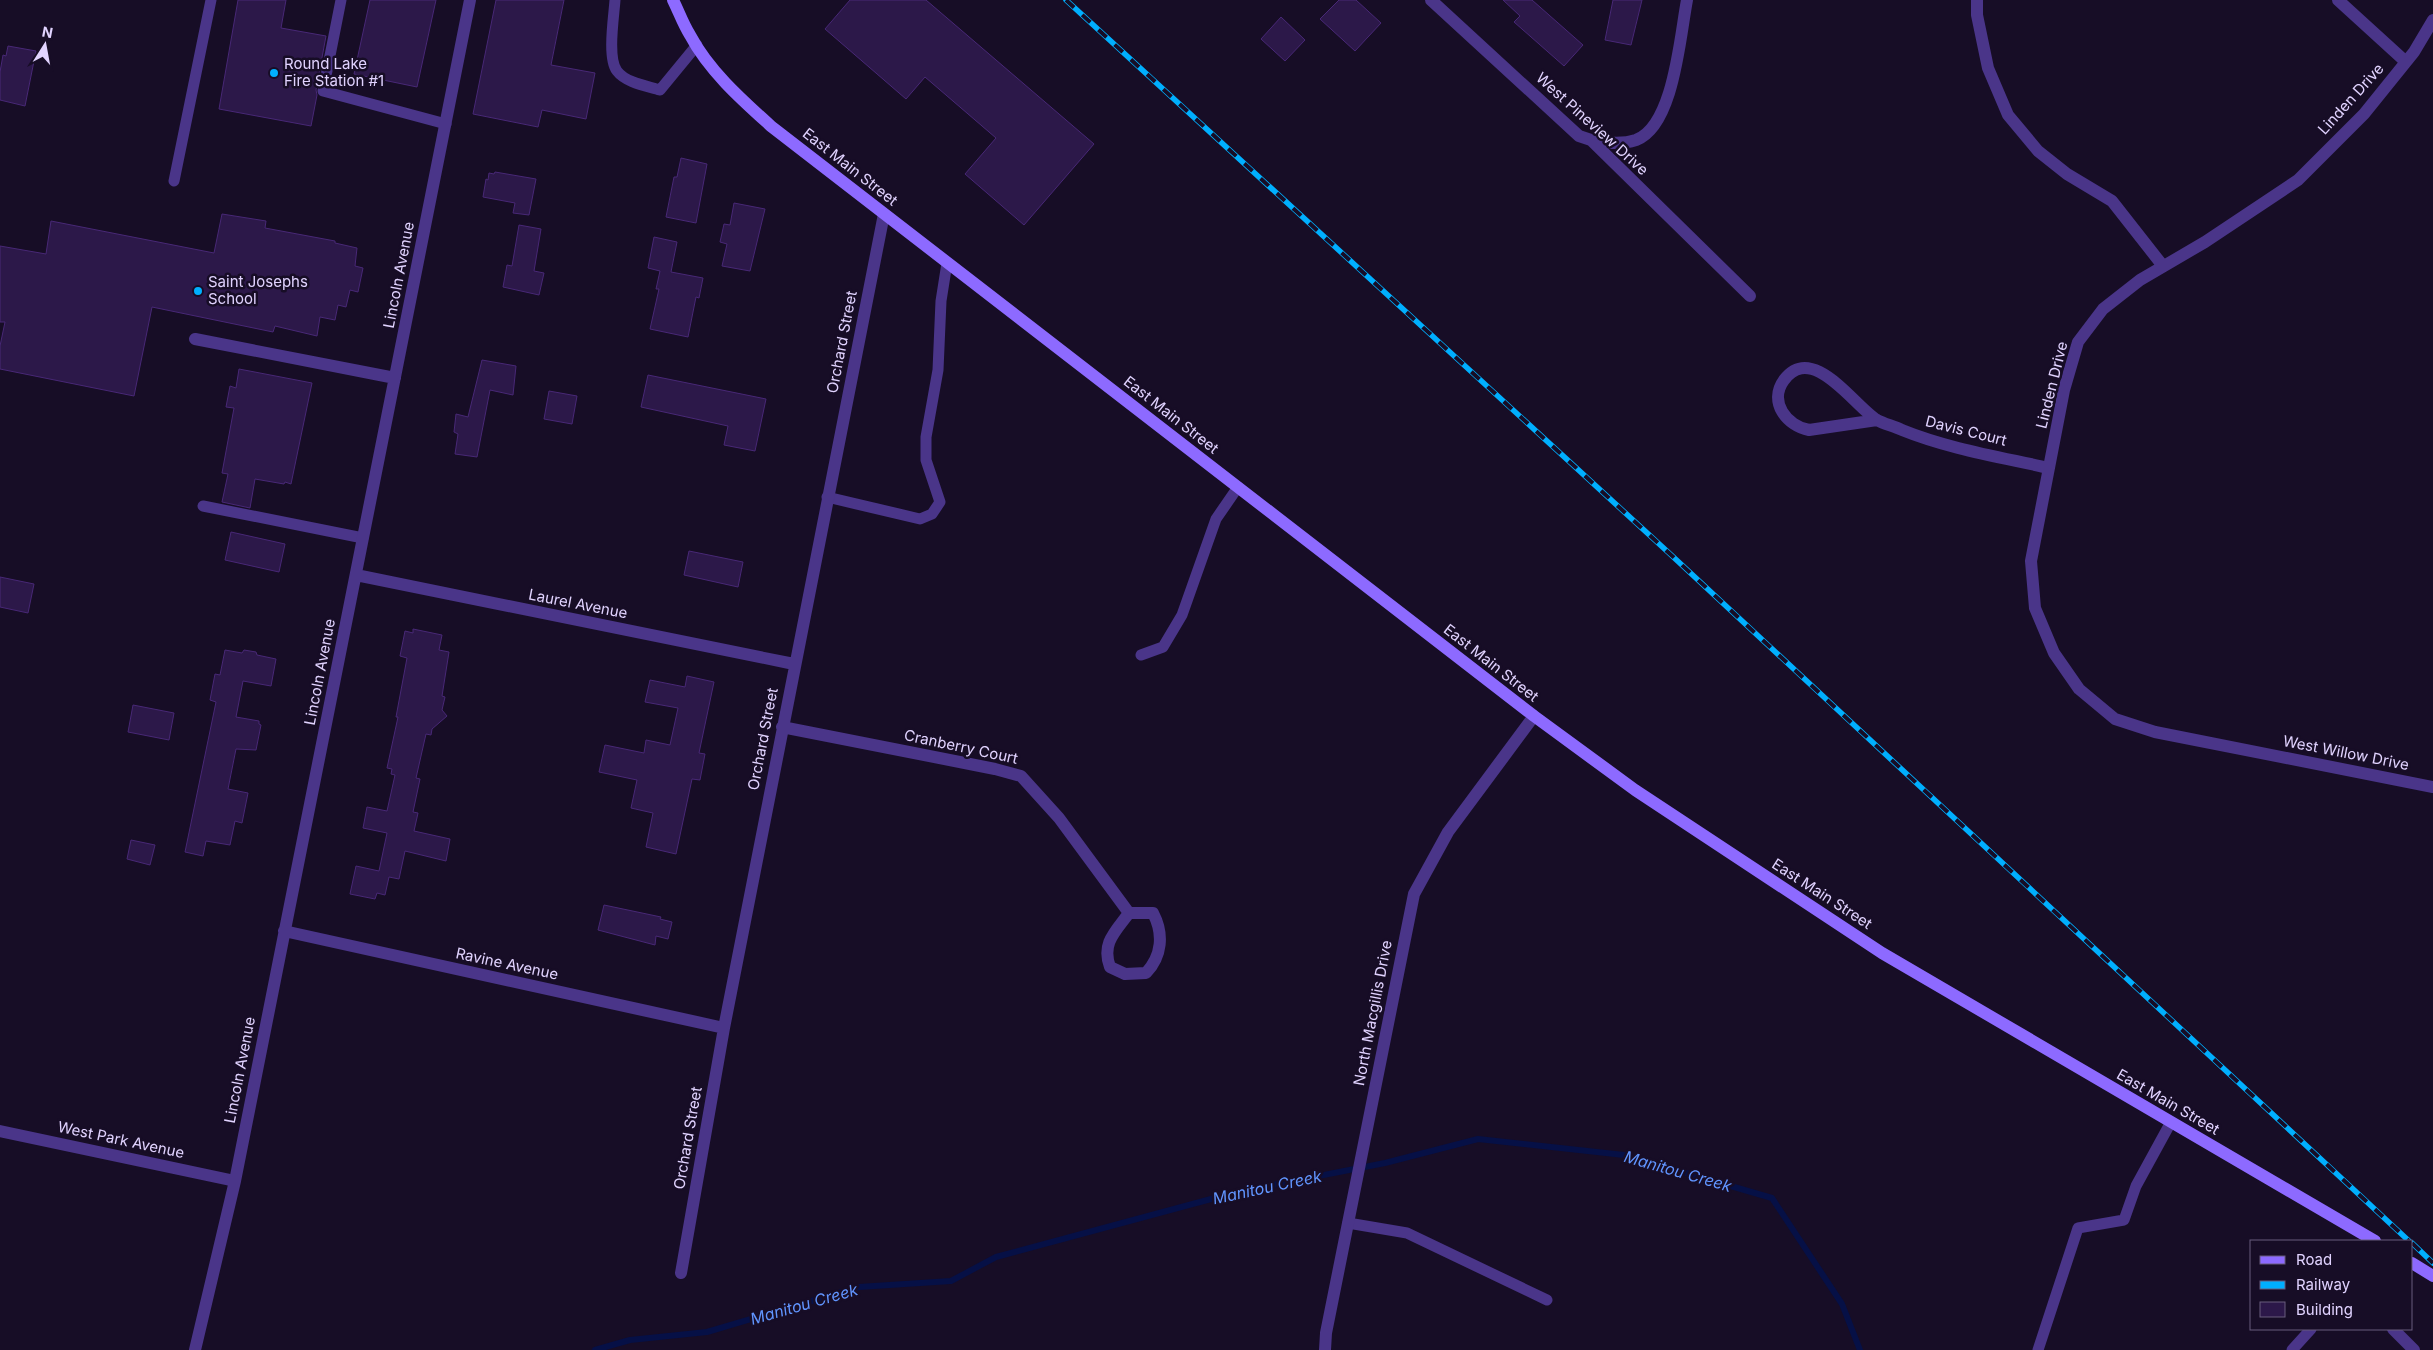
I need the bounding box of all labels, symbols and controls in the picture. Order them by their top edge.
north arrow [20,20,70,70]
text: N [41,22,54,41]
place label: Round Lake Fire Station #1 [284,54,384,90]
street label: Linden Drive [2314,59,2388,138]
marker: Round Lake Fire Station #1 [268,67,280,79]
street label: West Pineview Drive [1532,68,1652,179]
street label: East Main Street [799,124,902,210]
street label: Lincoln Avenue [379,220,418,330]
place label: Saint Josephs School [208,272,308,308]
marker: Saint Josephs School [192,285,204,297]
street label: Orchard Street [822,289,861,395]
street label: Linden Drive [2032,339,2072,430]
street label: East Main Street [1120,372,1223,458]
street label: Davis Court [1924,411,2009,450]
street label: Laurel Avenue [527,585,629,622]
street label: Lincoln Avenue [300,617,339,727]
street label: East Main Street [1440,620,1543,706]
street label: Orchard Street [743,686,782,792]
street label: Cranberry Court [902,725,1020,768]
street label: West Willow Drive [2281,731,2411,774]
street label: East Main Street [1769,854,1876,933]
street label: North Macgillis Drive [1349,939,1396,1087]
street label: Ravine Avenue [454,943,560,984]
street label: Lincoln Avenue [220,1015,259,1125]
street label: East Main Street [2113,1064,2223,1139]
street label: Orchard Street [669,1085,706,1191]
street label: West Park Avenue [56,1117,186,1162]
water label: Manitou Creek [1622,1146,1734,1196]
water label: Manitou Creek [1211,1166,1324,1208]
legend [2250,1240,2413,1330]
text: Road [2296,1250,2332,1269]
text: Railway [2296,1275,2351,1294]
water label: Manitou Creek [748,1279,860,1329]
text: Building [2296,1300,2353,1319]

